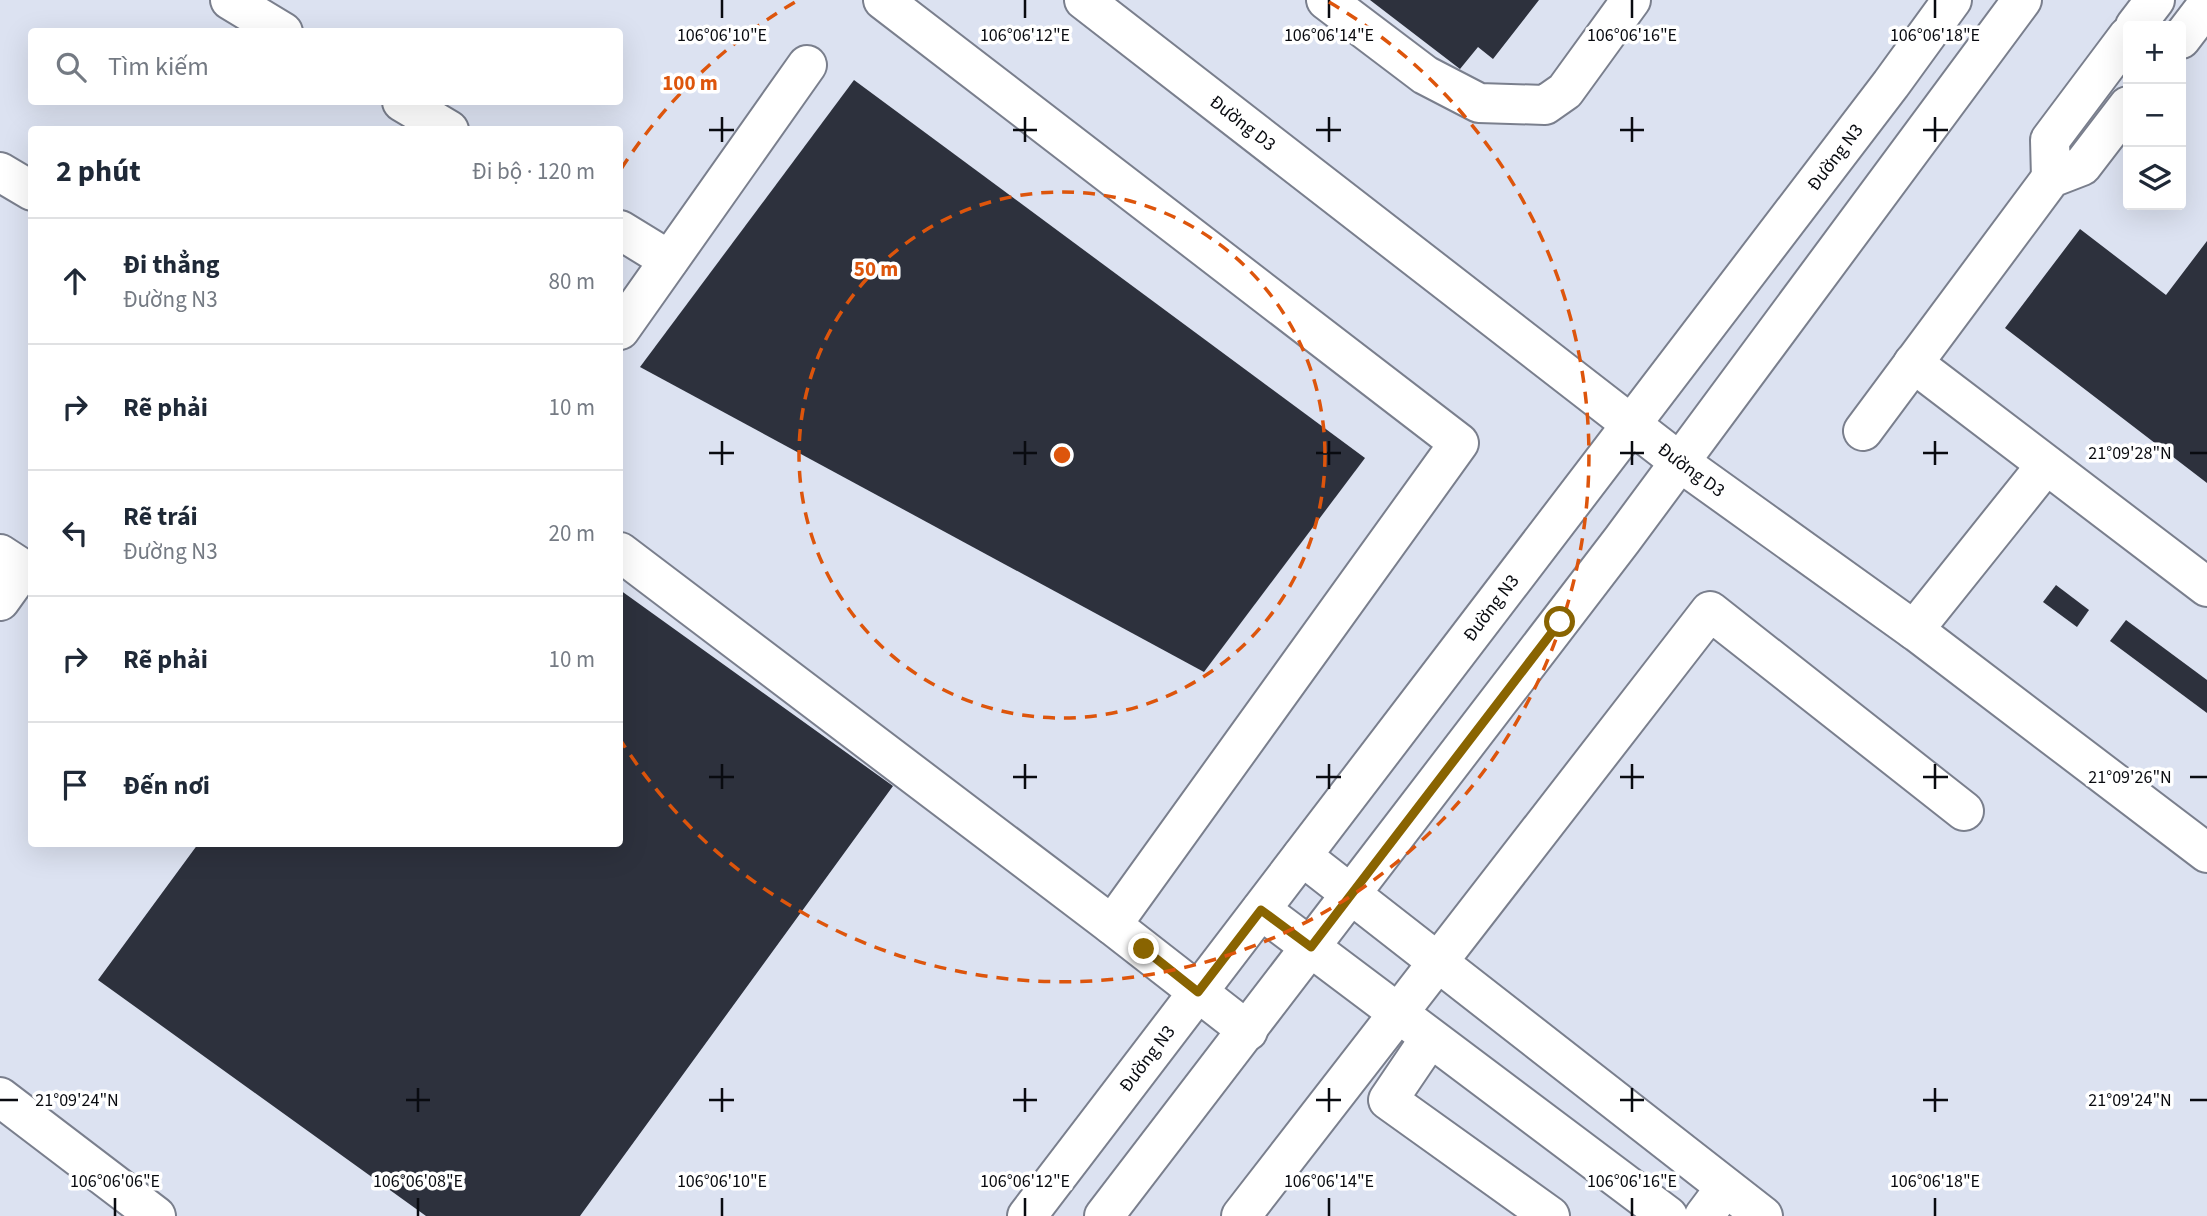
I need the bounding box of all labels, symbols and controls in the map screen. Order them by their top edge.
map controls [2123,21,2186,210]
button: + [2123,21,2186,84]
text: 106°06'10"E [677,23,767,48]
text: 106°06'12"E [980,23,1070,48]
text: 106°06'14"E [1284,23,1374,48]
text: 106°06'16"E [1587,23,1677,48]
text: 106°06'18"E [1890,23,1980,48]
search box [28,28,623,105]
icon: search [52,48,90,86]
text: Tìm kiếm [108,48,209,85]
text: 100 m [662,68,718,98]
button: − [2123,84,2186,147]
street label: Đường D3 [1204,89,1282,158]
street label: Đường N3 [1801,118,1870,196]
button: layers [2123,147,2186,210]
text: 2 phút [56,150,141,193]
text: Đi bộ · 120 m [472,155,595,188]
text: Đi thẳng [123,246,220,283]
text: 50 m [854,254,898,284]
icon: ahead [56,262,94,300]
text: 80 m [548,265,595,298]
text: Đường N3 [123,283,218,316]
icon: right [56,388,94,426]
text: Rẽ phải [123,389,208,426]
text: 10 m [548,391,595,424]
street label: Đường D3 [1652,436,1731,504]
text: 21°09'28"N [2088,441,2172,466]
centre of rings [1050,443,1074,467]
text: Rẽ trái [123,498,198,535]
icon: left [56,514,94,552]
text: 20 m [548,517,595,550]
text: Đường N3 [123,535,218,568]
street label: Đường N3 [1457,569,1526,647]
route start [1544,606,1575,637]
icon: right [56,640,94,678]
text: Rẽ phải [123,641,208,678]
text: 10 m [548,643,595,676]
text: 21°09'26"N [2088,765,2172,790]
icon: arrive [56,766,94,804]
text: Đến nơi [123,767,210,804]
route end [1128,933,1159,964]
street label: Đường N3 [1113,1019,1182,1098]
text: 21°09'24"N [35,1088,119,1113]
text: 21°09'24"N [2088,1088,2172,1113]
text: 106°06'06"E [70,1169,160,1194]
text: 106°06'08"E [373,1169,463,1194]
text: 106°06'10"E [677,1169,767,1194]
text: 106°06'12"E [980,1169,1070,1194]
text: 106°06'14"E [1284,1169,1374,1194]
text: 106°06'16"E [1587,1169,1677,1194]
text: 106°06'18"E [1890,1169,1980,1194]

